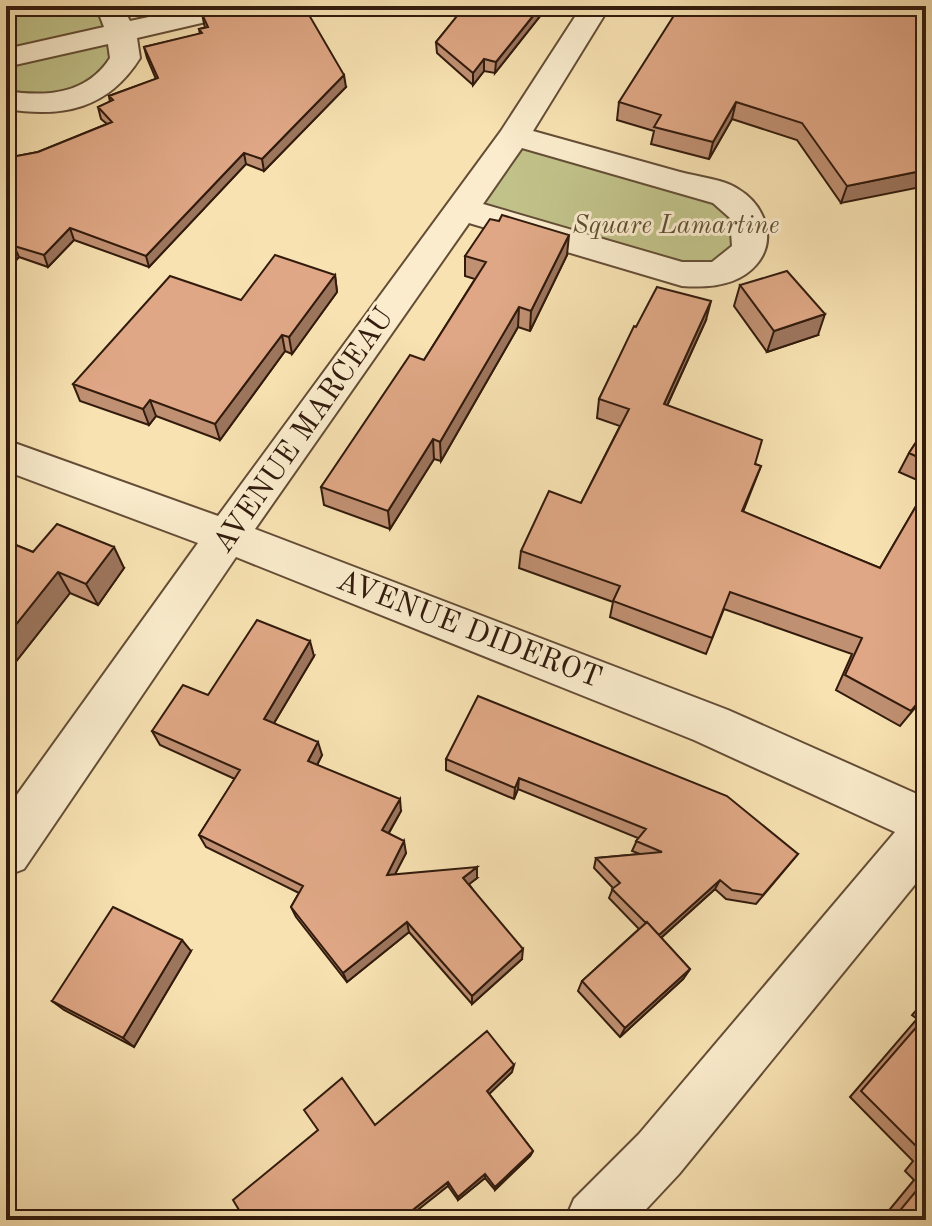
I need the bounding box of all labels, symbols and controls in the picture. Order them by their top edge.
park label: Square Lamartine [573,213,779,239]
street label: AVENUE MARCEAU [208,303,400,559]
street label: AVENUE DIDEROT [333,566,605,694]

